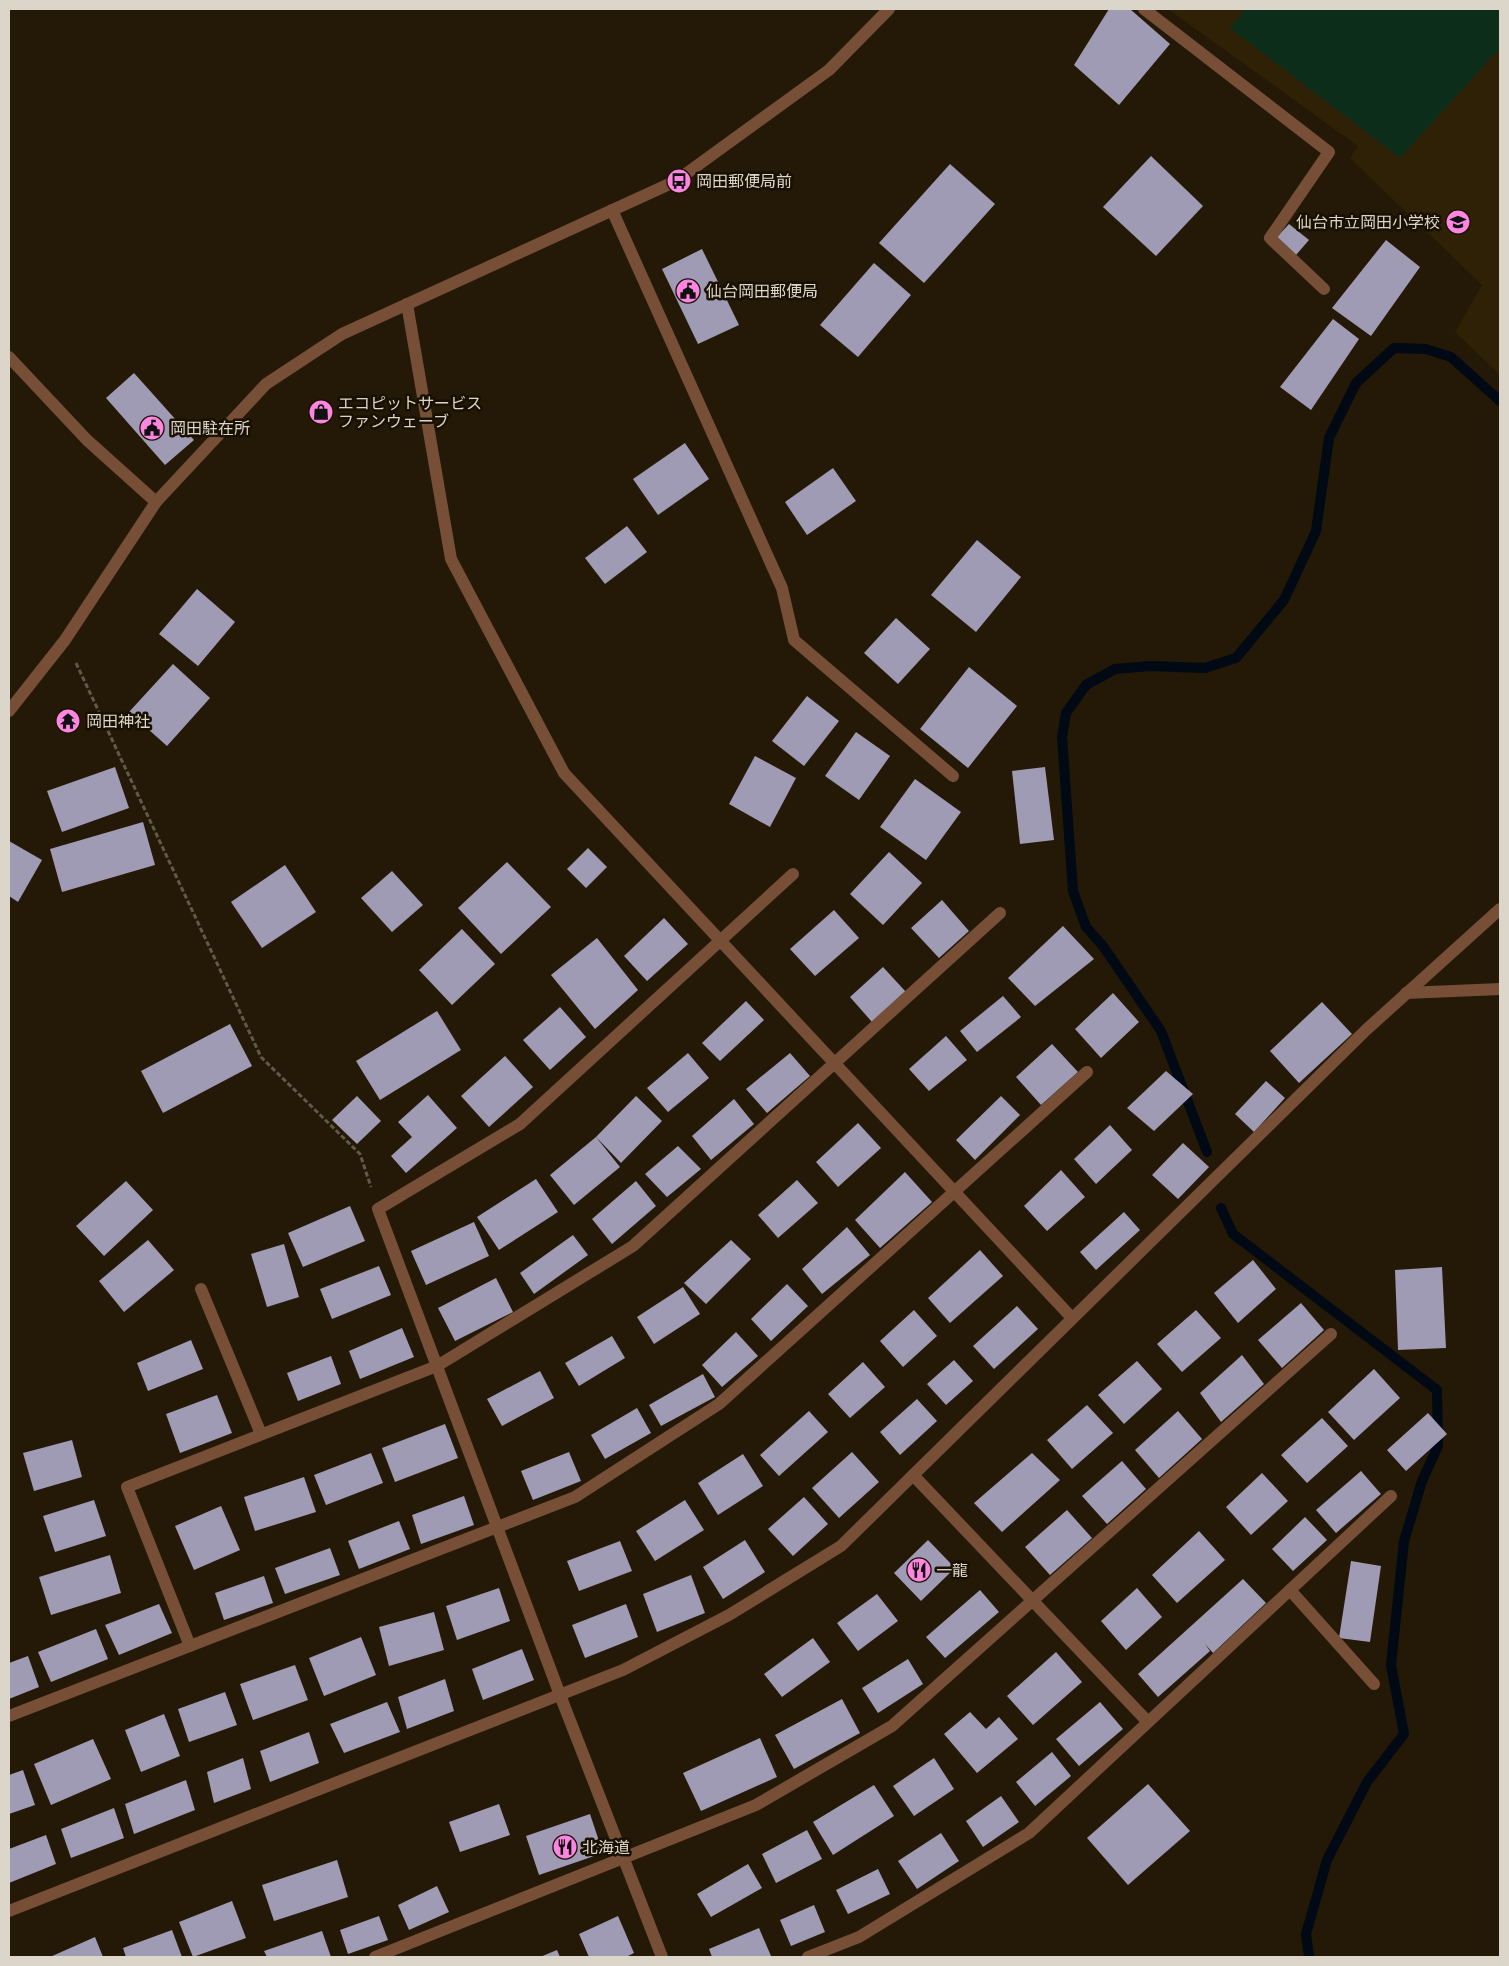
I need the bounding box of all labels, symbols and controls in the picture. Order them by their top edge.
bus stop icon: 岡田郵便局前 [666,168,692,194]
place label: 岡田郵便局前 [696,171,792,191]
school or university icon: 仙台市立岡田小学校 [1445,209,1471,235]
place label: 仙台市立岡田小学校 [1296,212,1440,232]
public building icon: 仙台岡田郵便局 [675,278,701,304]
place label: 仙台岡田郵便局 [706,281,818,301]
place label: エコピットサービス ファンウェーブ [338,393,482,431]
shop icon: エコピットサービス ファンウェーブ [308,399,334,425]
public building icon: 岡田駐在所 [139,415,165,441]
place label: 岡田駐在所 [170,418,250,438]
temple icon: 岡田神社 [55,708,81,734]
place label: 岡田神社 [86,711,150,731]
restaurant icon: 一龍 [906,1557,932,1583]
place label: 一龍 [936,1560,968,1580]
restaurant icon: 北海道 [552,1834,578,1860]
place label: 北海道 [582,1837,630,1857]

